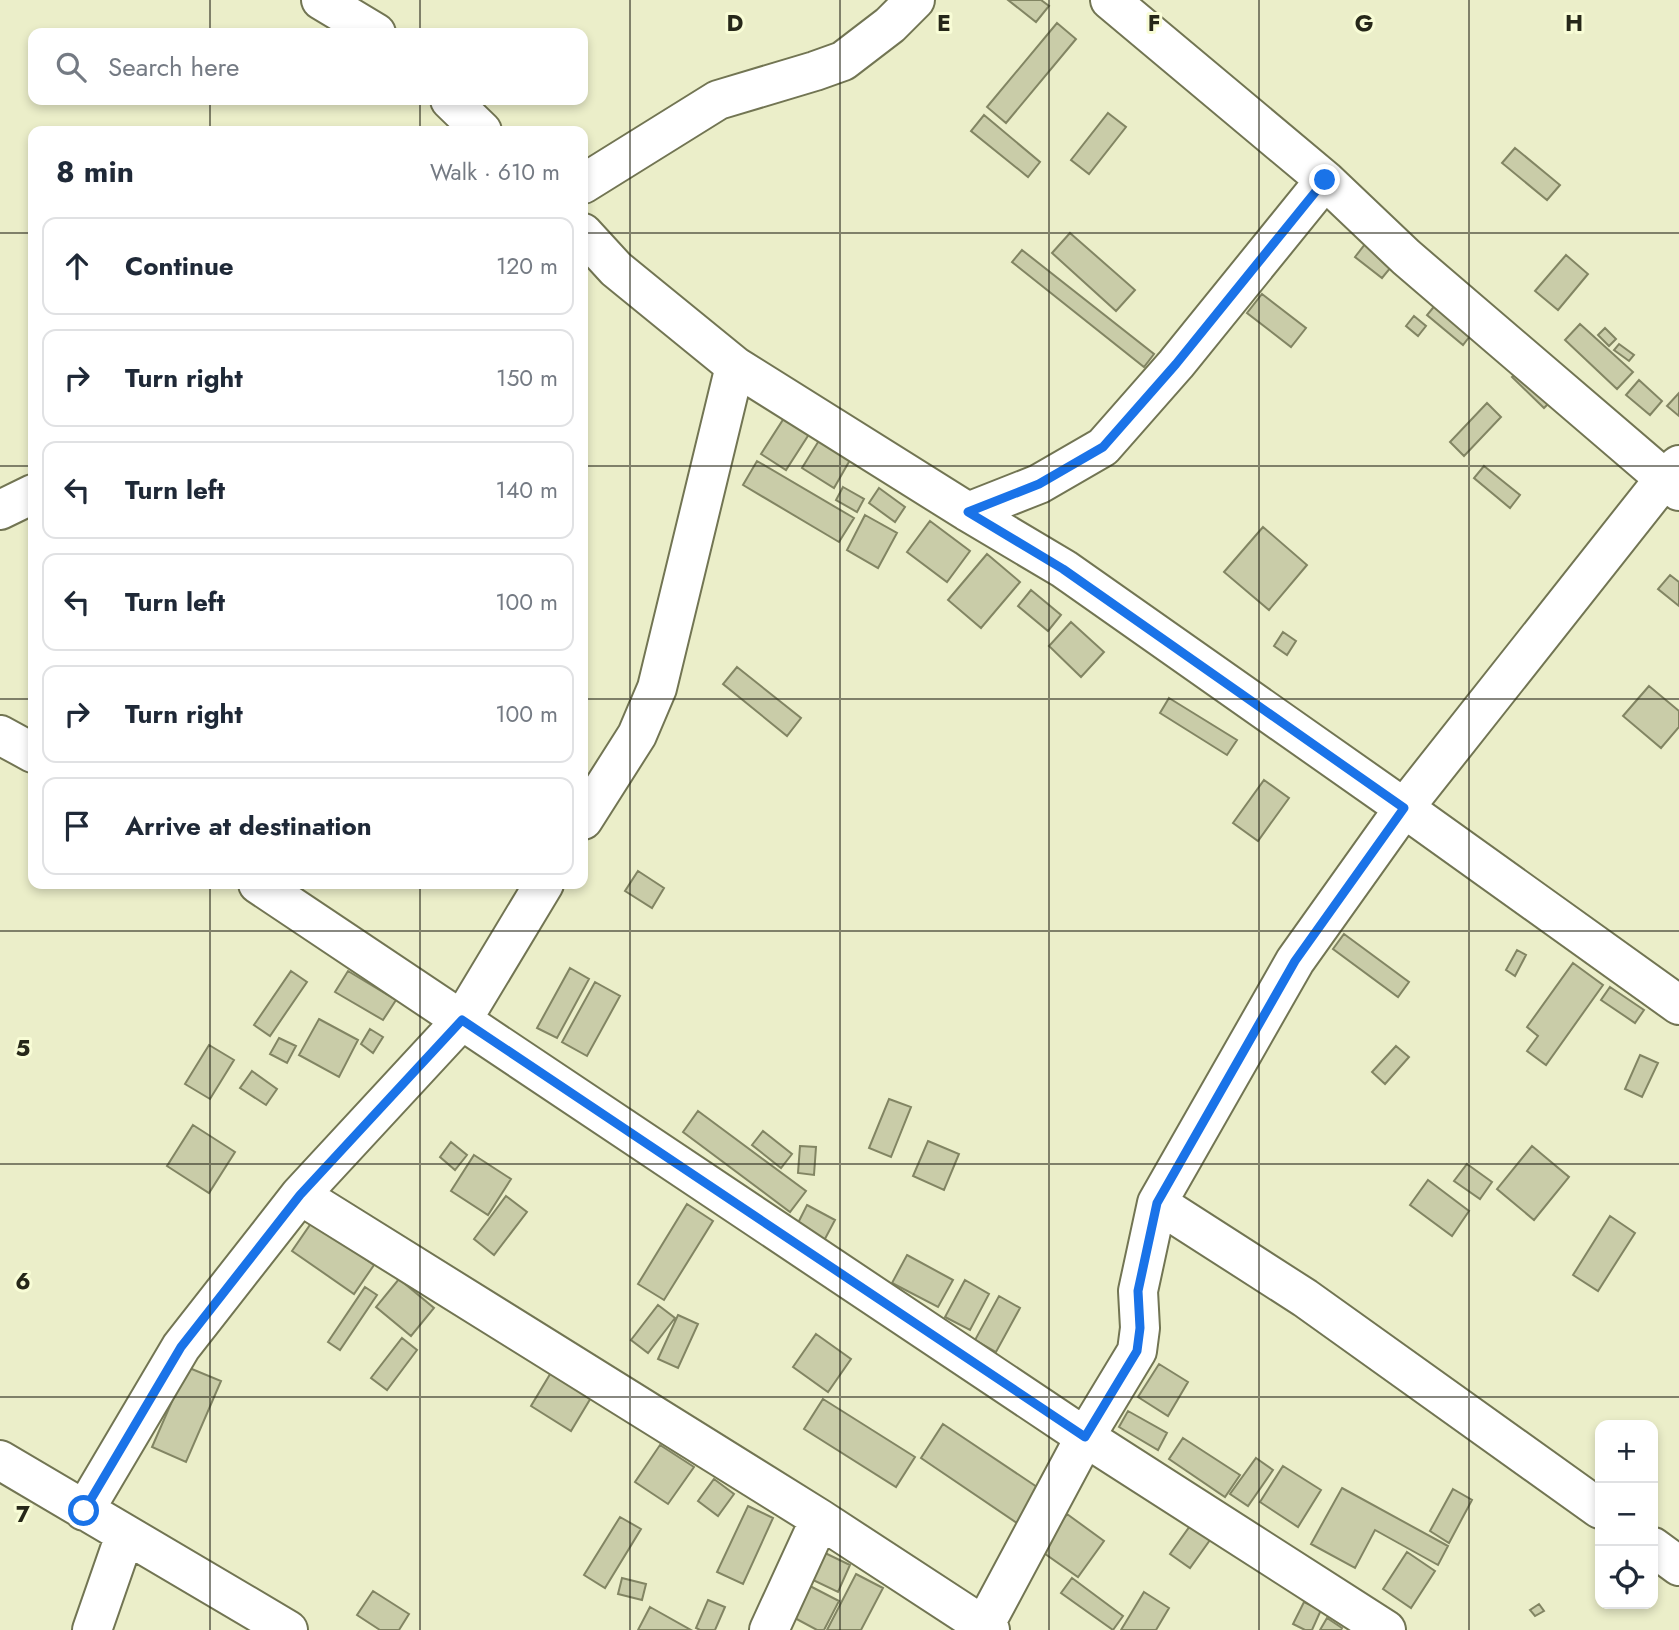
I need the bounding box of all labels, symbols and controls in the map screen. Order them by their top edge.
text: D [727,6,744,40]
text: E [937,6,951,40]
text: F [1148,6,1160,40]
text: G [1355,6,1373,40]
text: H [1565,6,1583,40]
search box [28,28,588,105]
icon: search [52,48,90,86]
text: Search here [108,48,240,86]
text: 8 min [56,150,134,193]
text: Walk · 610 m [430,155,560,189]
route end [1309,164,1340,195]
icon: ahead [58,247,96,285]
text: Continue [125,247,234,285]
text: 120 m [496,249,558,283]
icon: right [58,359,96,397]
text: Turn right [125,359,243,397]
text: 150 m [496,361,558,395]
icon: left [58,471,96,509]
text: Turn left [125,471,225,509]
text: 140 m [496,473,558,507]
icon: left [58,583,96,621]
text: Turn left [125,583,225,621]
text: 100 m [495,585,558,619]
icon: right [58,695,96,733]
text: Turn right [125,695,243,733]
text: 100 m [495,697,558,731]
icon: arrive [58,807,96,845]
text: Arrive at destination [125,807,372,845]
text: 5 [16,1031,30,1065]
text: 6 [15,1264,31,1298]
map controls [1595,1420,1658,1609]
button: + [1595,1420,1658,1483]
button: − [1595,1483,1658,1546]
route start [68,1495,99,1526]
text: 7 [16,1497,30,1531]
button: locate [1595,1546,1658,1609]

